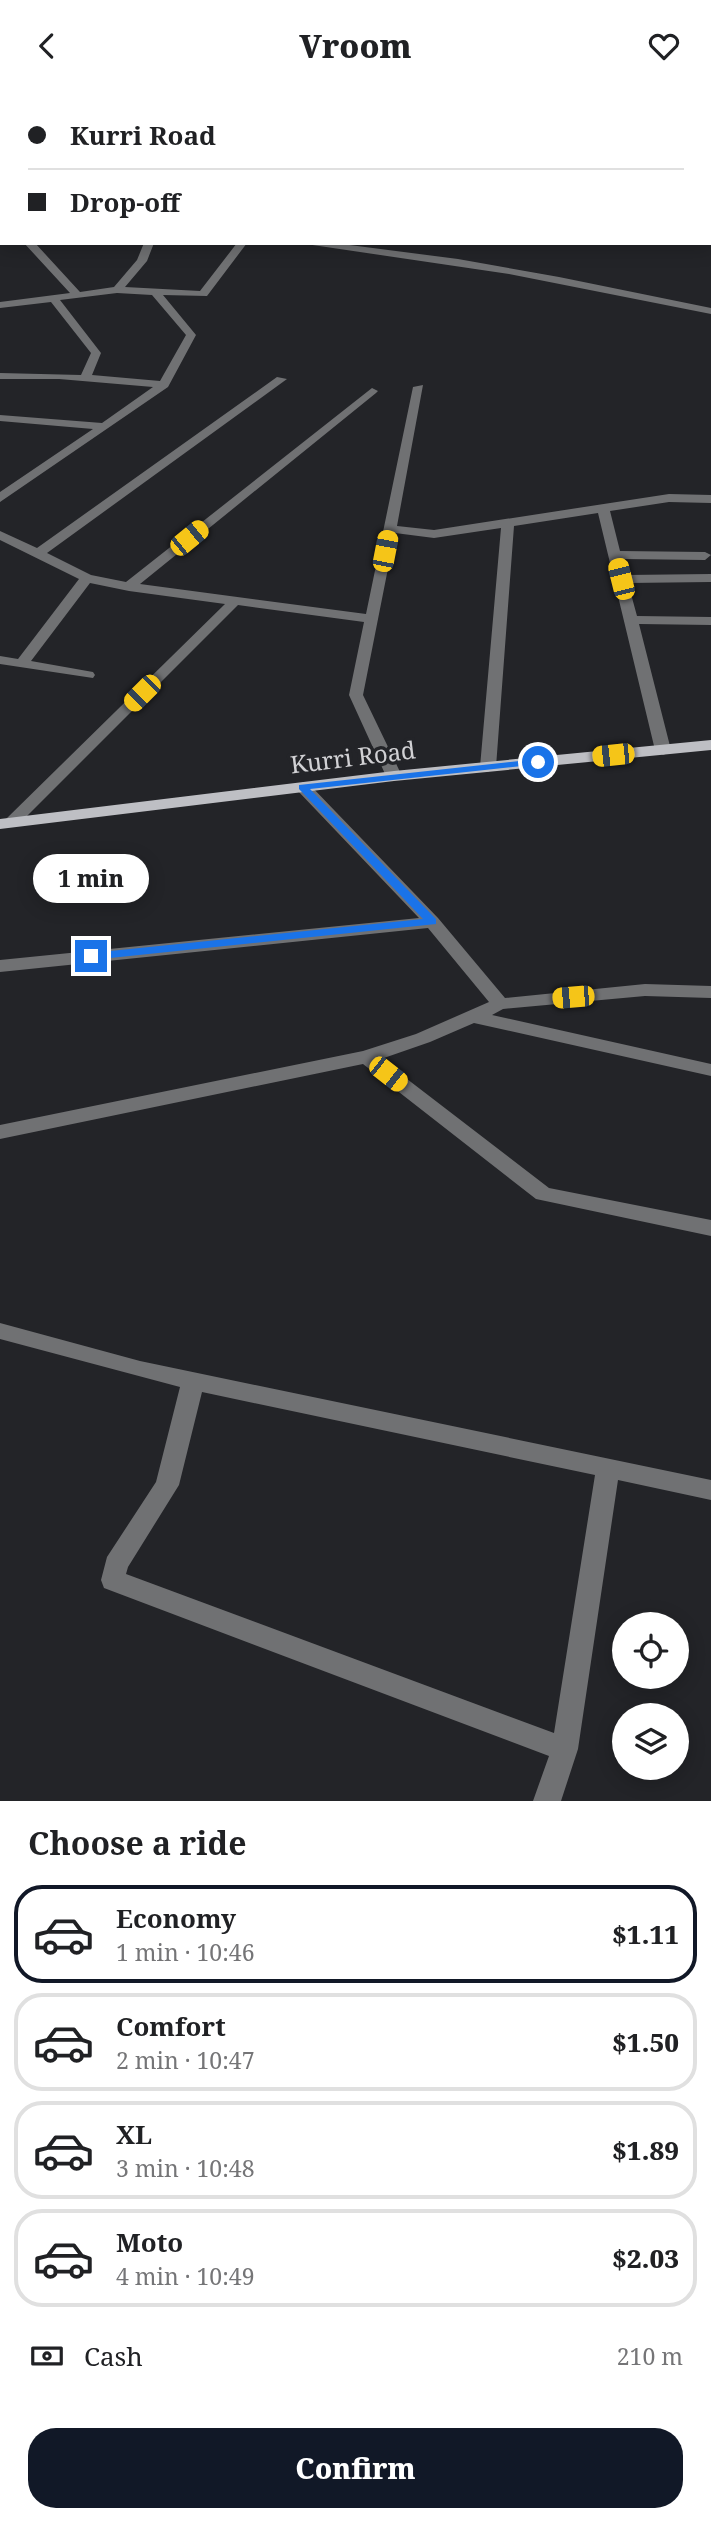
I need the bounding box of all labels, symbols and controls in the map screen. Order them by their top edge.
text: Vroom [299,24,412,67]
icon: back [28,27,66,65]
icon: heart [645,27,683,65]
text: Kurri Road [70,117,216,153]
text: Drop-off [70,184,180,220]
car [167,517,212,559]
car [371,528,400,574]
car [606,556,637,602]
car [120,671,165,715]
street label: Kurri Road [288,732,418,781]
car [592,742,635,768]
route start [522,746,554,778]
callout: 1 min [33,855,149,903]
text: 1 min [58,862,124,894]
route end [75,940,107,972]
car [552,985,595,1009]
car [365,1053,412,1095]
map controls [612,1612,689,1780]
button: locate [612,1612,689,1689]
button: layers [612,1703,689,1780]
text: Choose a ride [28,1821,247,1864]
text: Economy [116,1900,236,1936]
icon: car [32,1903,95,1966]
text: $1.11 [612,1916,679,1952]
text: 1 min · 10:46 [116,1936,254,1968]
text: Comfort [116,2008,226,2044]
icon: car [32,2011,95,2074]
text: $1.50 [612,2024,679,2060]
text: 2 min · 10:47 [116,2044,254,2076]
text: XL [116,2116,152,2152]
icon: car [32,2119,95,2182]
text: $1.89 [612,2132,679,2168]
text: 3 min · 10:48 [116,2152,254,2184]
text: Moto [116,2224,183,2260]
icon: car [32,2227,95,2290]
text: $2.03 [612,2240,679,2276]
text: 4 min · 10:49 [116,2260,254,2292]
icon: cash [28,2337,66,2375]
text: Cash [84,2338,143,2374]
text: 210 m [617,2340,683,2372]
button: Confirm [28,2428,683,2508]

